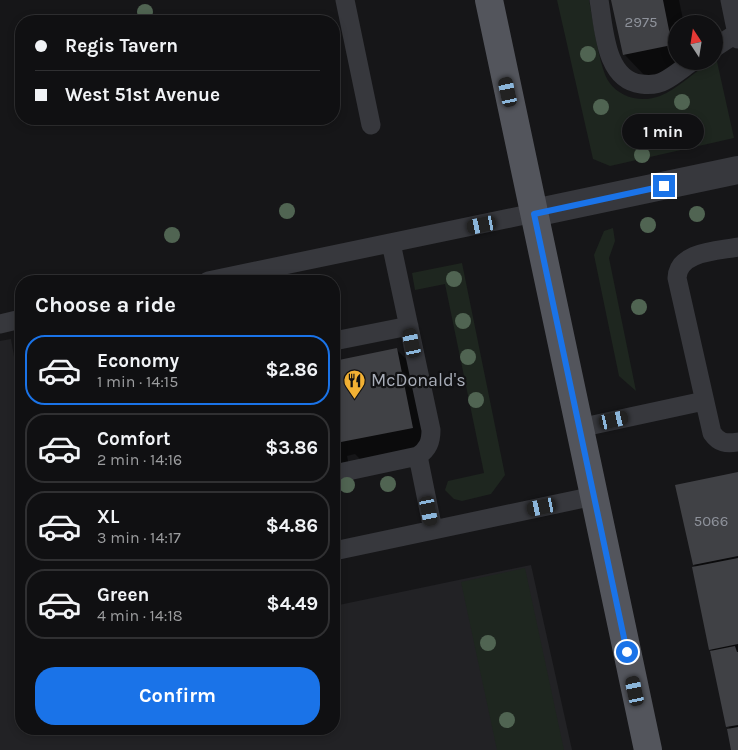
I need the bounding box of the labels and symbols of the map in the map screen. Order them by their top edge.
house number: 2975 [625,13,657,31]
north arrow [668,15,722,70]
car [497,76,518,108]
callout: 1 min [623,114,705,148]
route end [653,175,675,197]
car [465,215,498,235]
car [401,327,422,359]
restaurant icon: McDonald's [343,368,367,399]
place label: McDonald's [371,369,466,391]
car [597,409,630,431]
car [418,495,439,527]
car [525,497,558,517]
house number: 5066 [694,512,728,530]
route start [616,641,638,663]
car [624,675,645,707]

